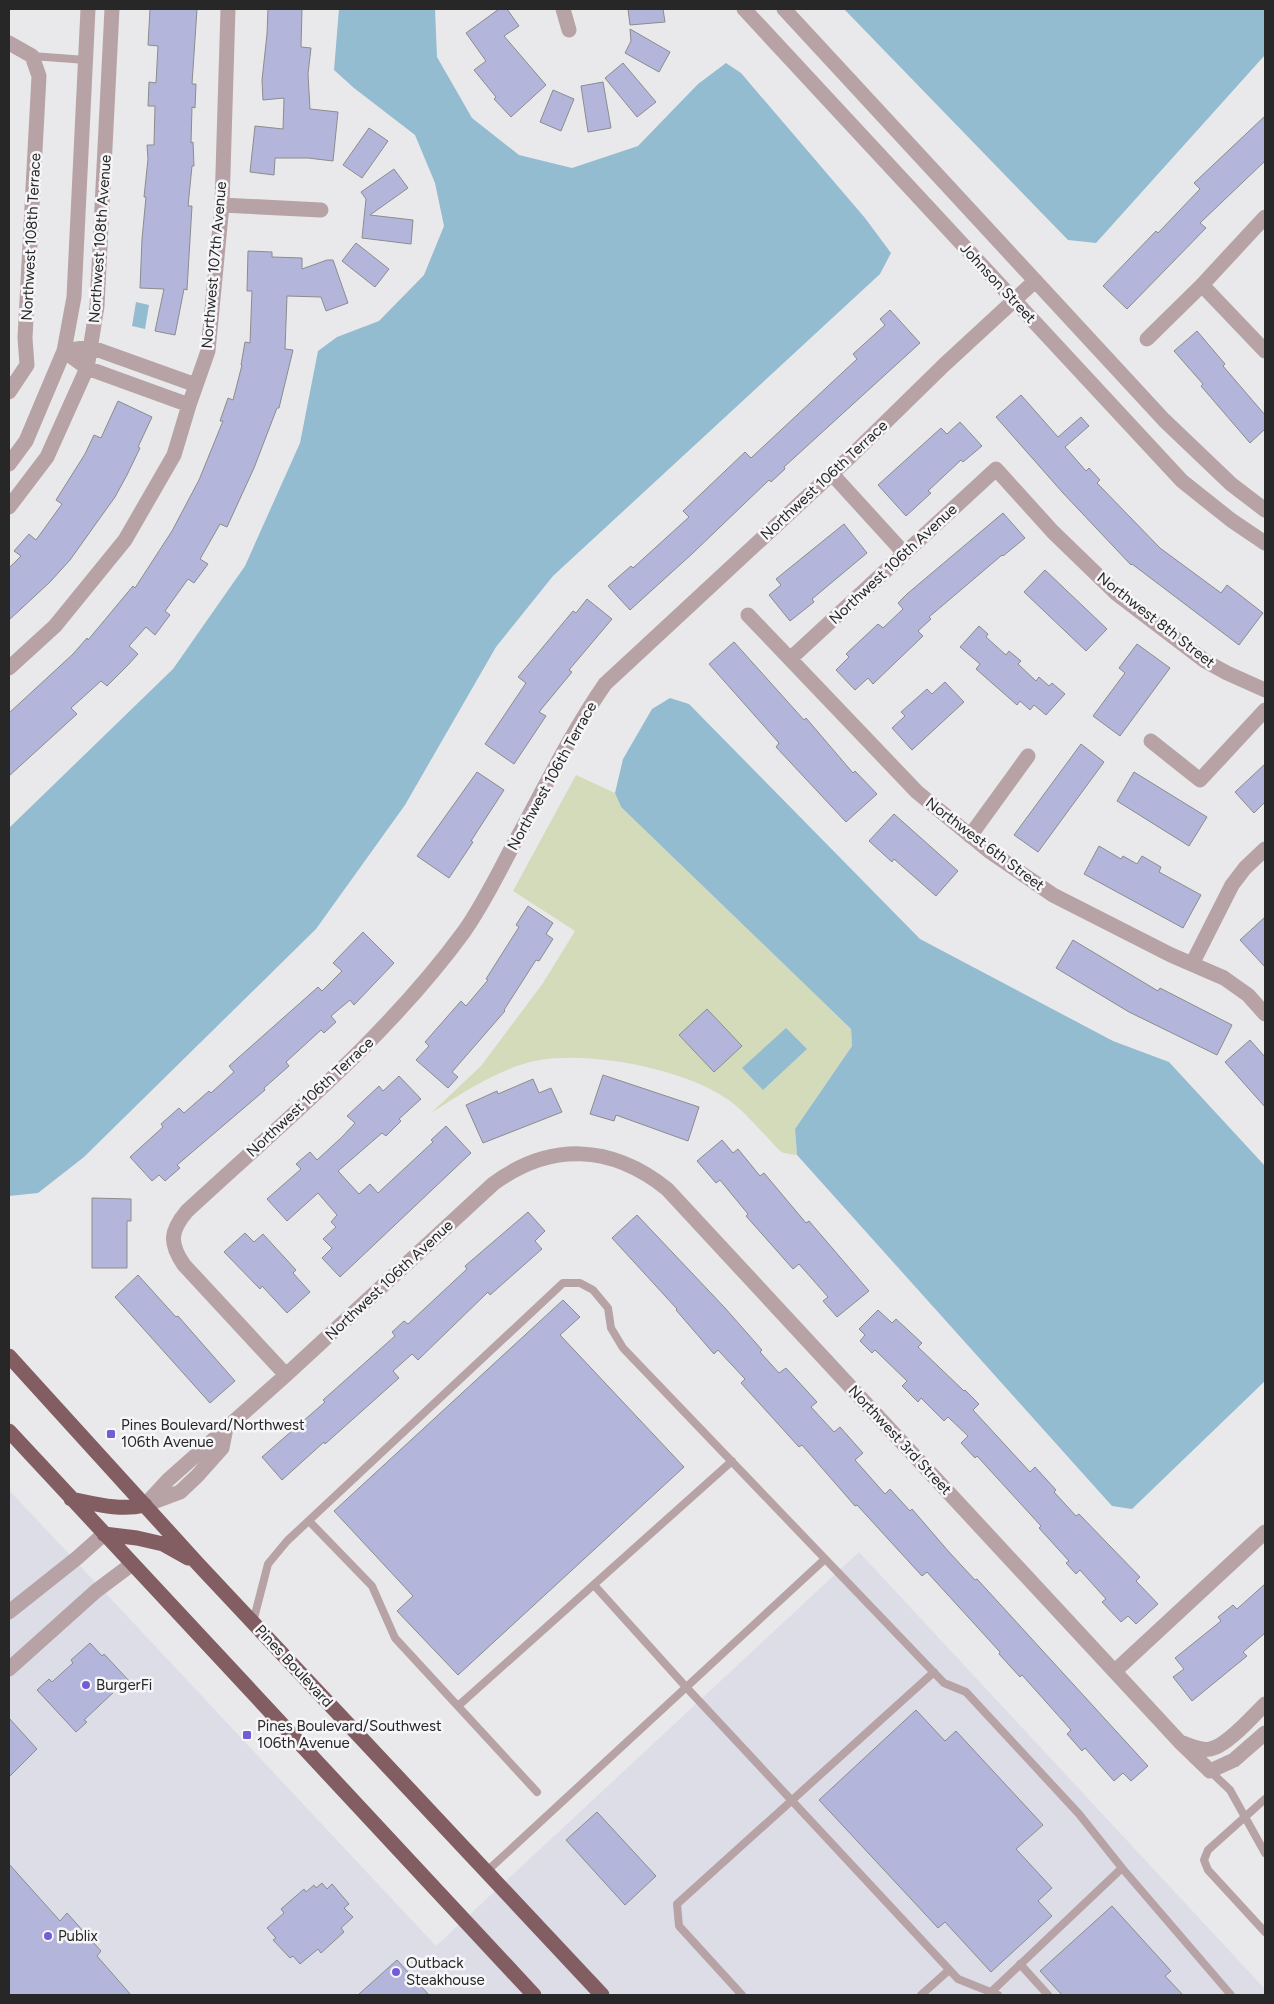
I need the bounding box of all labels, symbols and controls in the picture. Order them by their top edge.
street label: Northwest 108th Terrace [18,153,44,321]
street label: Northwest 108th Avenue [85,154,115,324]
street label: Northwest 107th Avenue [198,181,230,349]
street label: Johnson Street [956,239,1040,327]
street label: Northwest 106th Terrace [757,416,891,544]
street label: Northwest 106th Avenue [825,500,961,628]
street label: Northwest 8th Street [1094,568,1219,672]
street label: Northwest 106th Terrace [504,699,600,853]
street label: Northwest 6th Street [922,794,1048,895]
street label: Northwest 106th Terrace [243,1033,377,1161]
street label: Northwest 106th Avenue [321,1216,457,1344]
street label: Northwest 3rd Street [845,1382,956,1499]
place label: Pines Boulevard/Northwest 106th Avenue [121,1416,305,1451]
marker: Pines Boulevard/Northwest 106th Avenue [105,1428,117,1440]
street label: Pines Boulevard [251,1621,337,1711]
place label: BurgerFi [96,1676,152,1694]
marker: BurgerFi [80,1679,92,1691]
place label: Pines Boulevard/Southwest 106th Avenue [257,1717,442,1752]
marker: Pines Boulevard/Southwest 106th Avenue [241,1729,253,1741]
place label: Publix [58,1927,98,1945]
marker: Publix [42,1930,54,1942]
place label: Outback Steakhouse [406,1954,485,1989]
marker: Outback Steakhouse [390,1966,402,1978]

